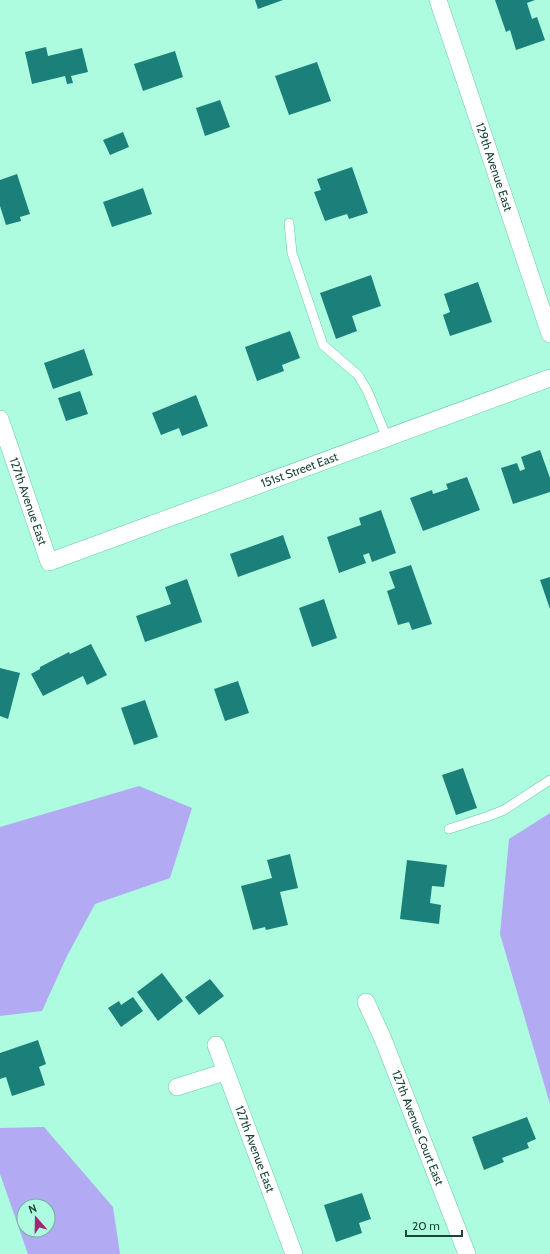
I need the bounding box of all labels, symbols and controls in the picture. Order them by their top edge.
street label: 129th Avenue East [473,120,516,213]
street label: 151st Street East [259,449,340,491]
street label: 127th Avenue East [7,455,51,547]
street label: 127th Avenue Court East [389,1068,447,1187]
street label: 127th Avenue East [232,1103,278,1194]
north arrow [16,1198,56,1238]
text: N [27,1201,39,1217]
scale bar [406,1212,462,1238]
text: 20 m [412,1218,440,1233]

